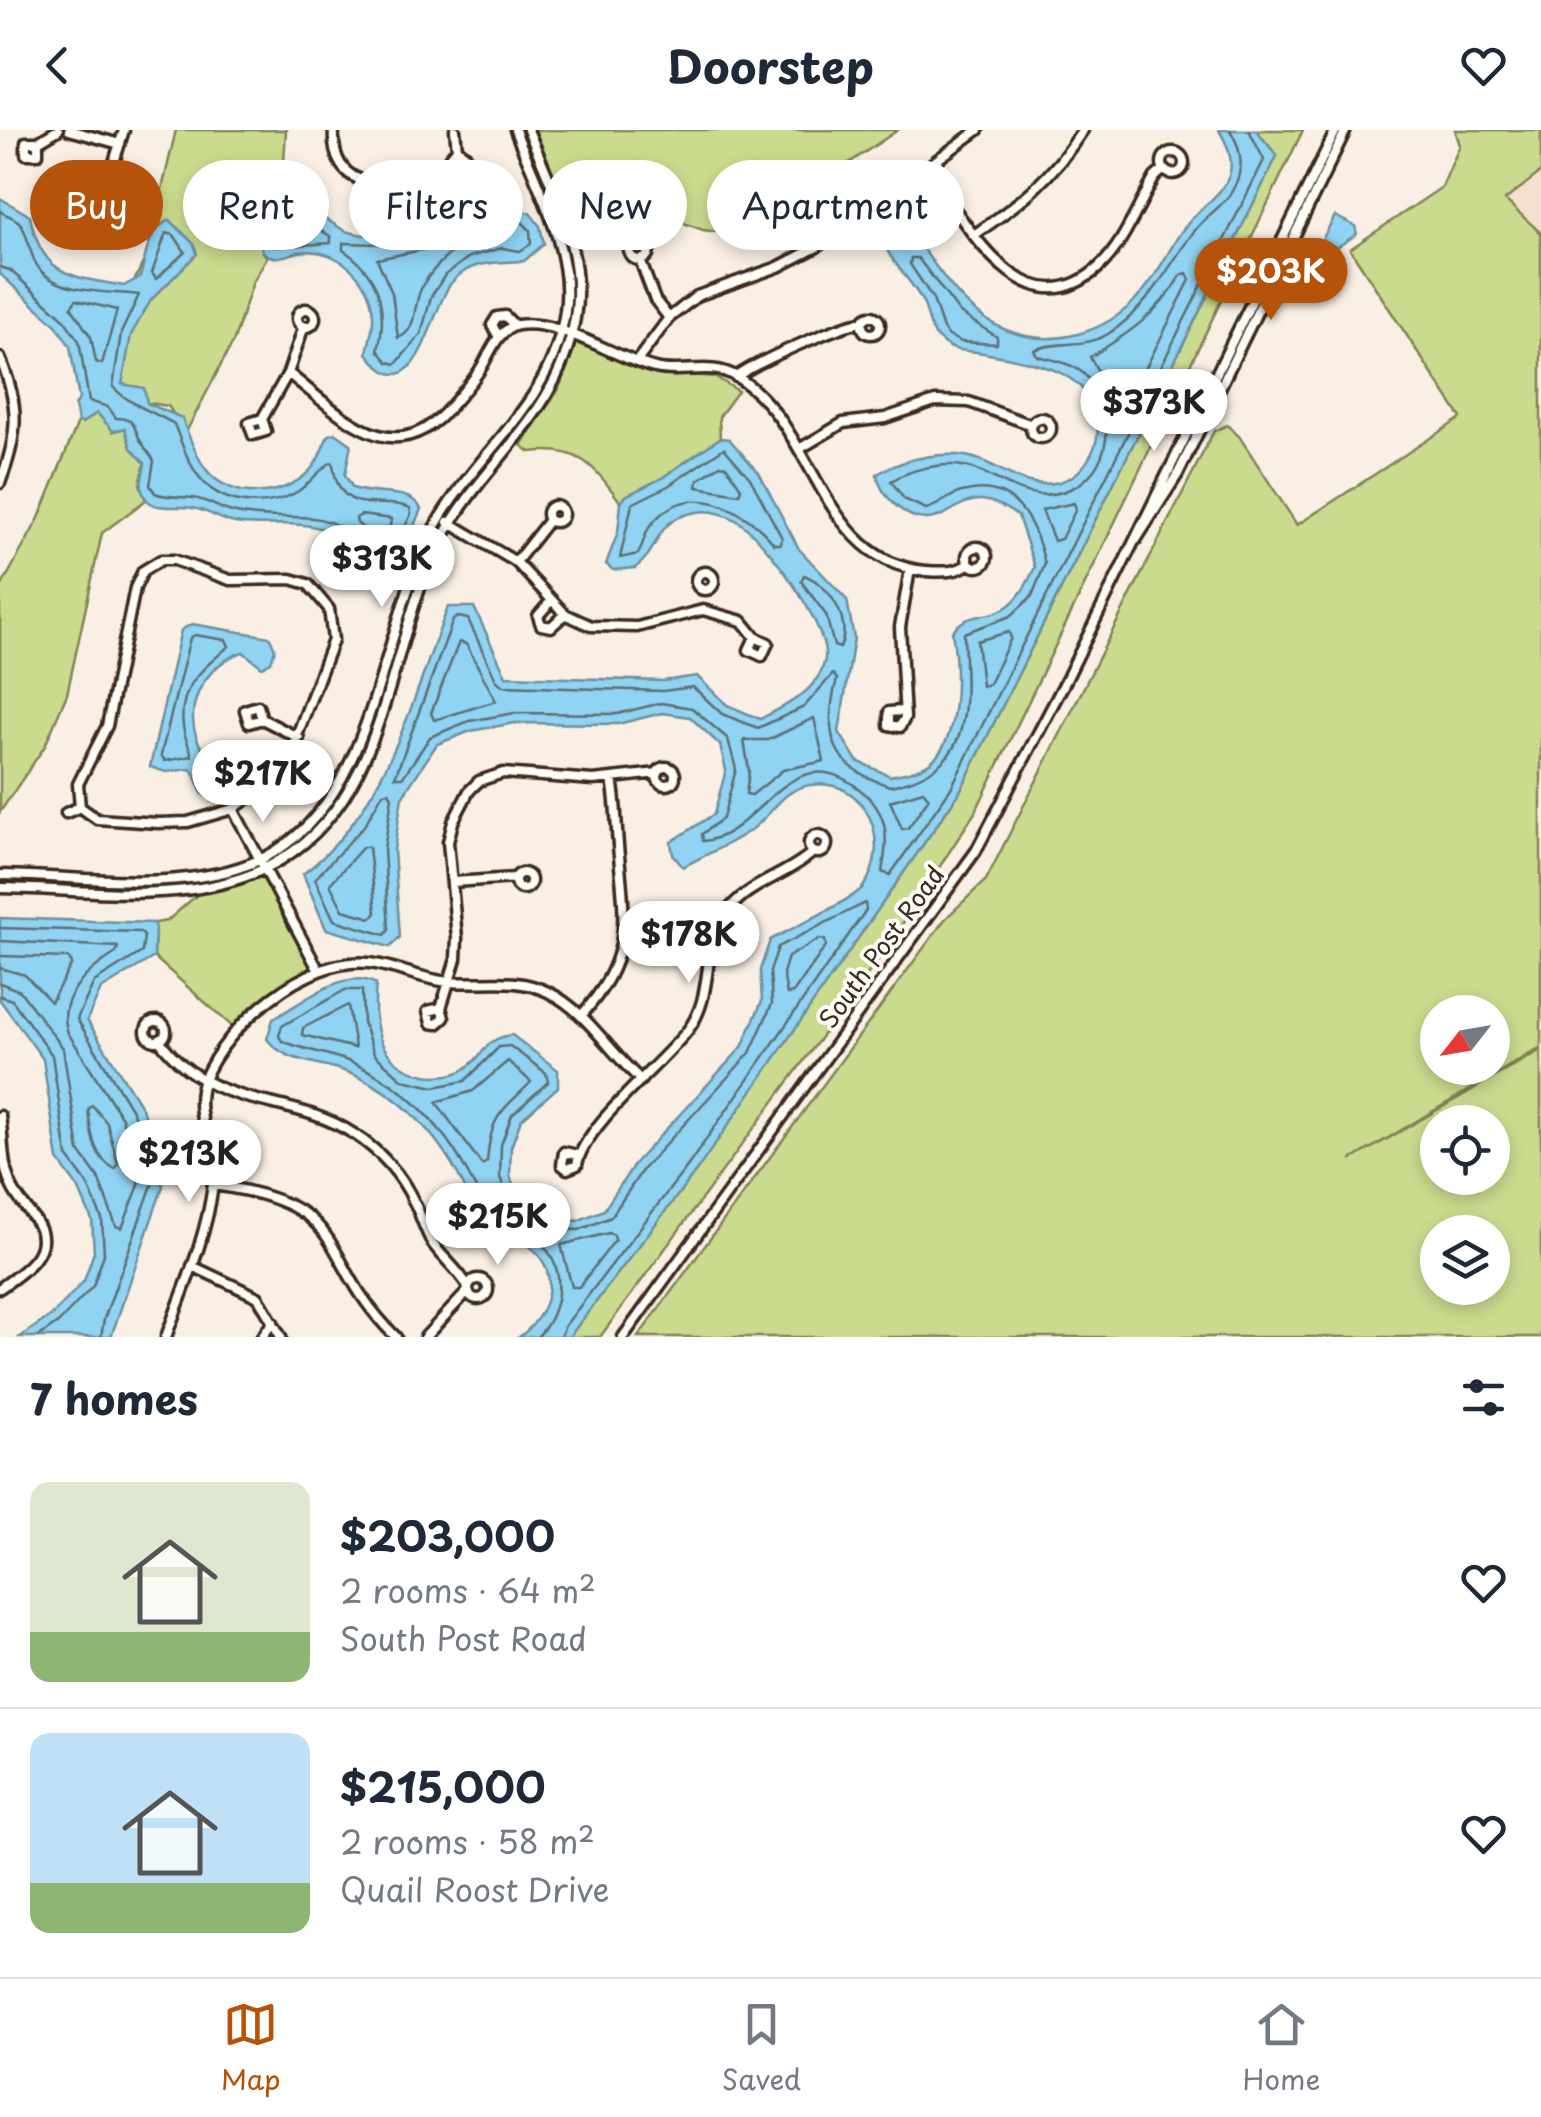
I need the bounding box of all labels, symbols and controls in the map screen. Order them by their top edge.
text: Doorstep [667,31,874,99]
icon: back [30,38,85,93]
icon: heart [1456,38,1511,93]
chip: Buy [30,160,163,250]
chip: Rent [183,160,329,250]
chip: Filters [349,160,523,250]
chip: New [543,160,687,250]
chip: Apartment [707,160,964,250]
pin: $203K [1201,238,1341,323]
text: $203K [1216,246,1326,294]
pin: $373K [1084,369,1224,454]
text: $373K [1102,377,1206,425]
pin: $313K [312,525,452,610]
text: $313K [332,533,432,581]
pin: $217K [193,740,333,825]
text: $217K [214,748,312,796]
street label: South Post Road [809,857,953,1036]
pin: $178K [619,901,759,986]
text: $178K [641,909,737,957]
north arrow [1420,995,1510,1085]
map controls [1420,995,1510,1305]
button: locate [1420,1105,1510,1195]
pin: $213K [119,1120,259,1205]
text: $213K [138,1128,240,1176]
pin: $215K [428,1183,568,1268]
text: $215K [448,1191,548,1239]
button: layers [1420,1215,1510,1305]
text: 7 homes [30,1366,198,1429]
icon: filters [1456,1370,1511,1425]
text: $203,000 [340,1503,555,1566]
icon: home [110,1522,230,1642]
icon: heart [1456,1555,1511,1610]
text: 2 rooms · 64 m² [340,1566,596,1614]
text: South Post Road [340,1614,587,1662]
text: $215,000 [340,1754,545,1817]
icon: home [110,1773,230,1893]
icon: heart [1456,1806,1511,1861]
text: 2 rooms · 58 m² [340,1817,595,1865]
text: Quail Roost Drive [340,1865,610,1913]
tab: Map [221,1997,280,2100]
tab: Saved [722,1997,801,2100]
tab: Home [1242,1997,1320,2100]

